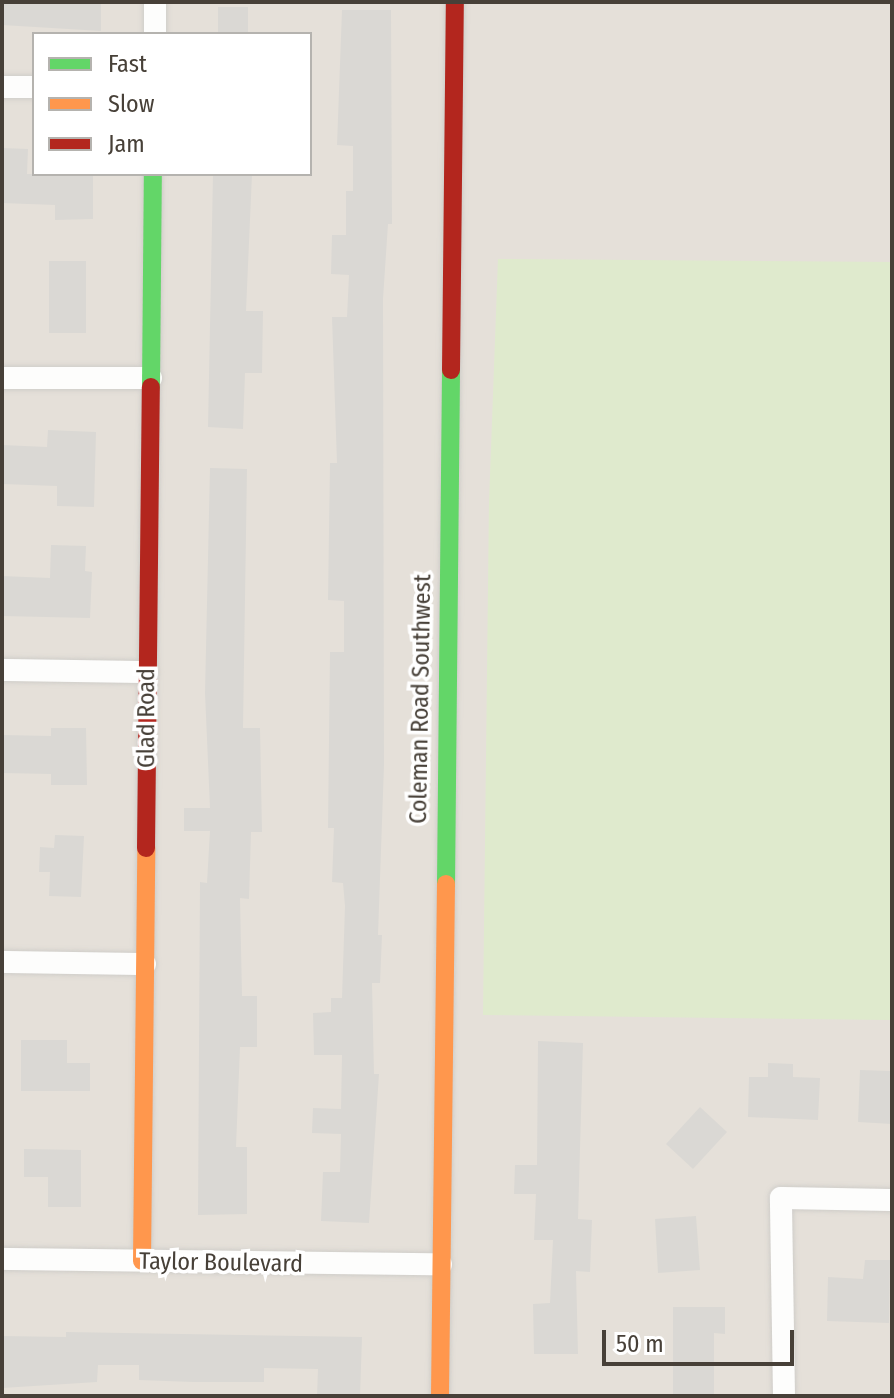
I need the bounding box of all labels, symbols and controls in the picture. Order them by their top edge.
legend [32,32,312,176]
text: Fast [108,50,147,78]
text: Slow [108,90,154,118]
text: Jam [108,130,145,158]
street label: Coleman Road Southwest [404,574,438,824]
street label: Glad Road [133,668,161,768]
street label: Taylor Boulevard [139,1247,303,1279]
scale bar [606,1314,798,1364]
text: 50 m [616,1330,664,1358]

